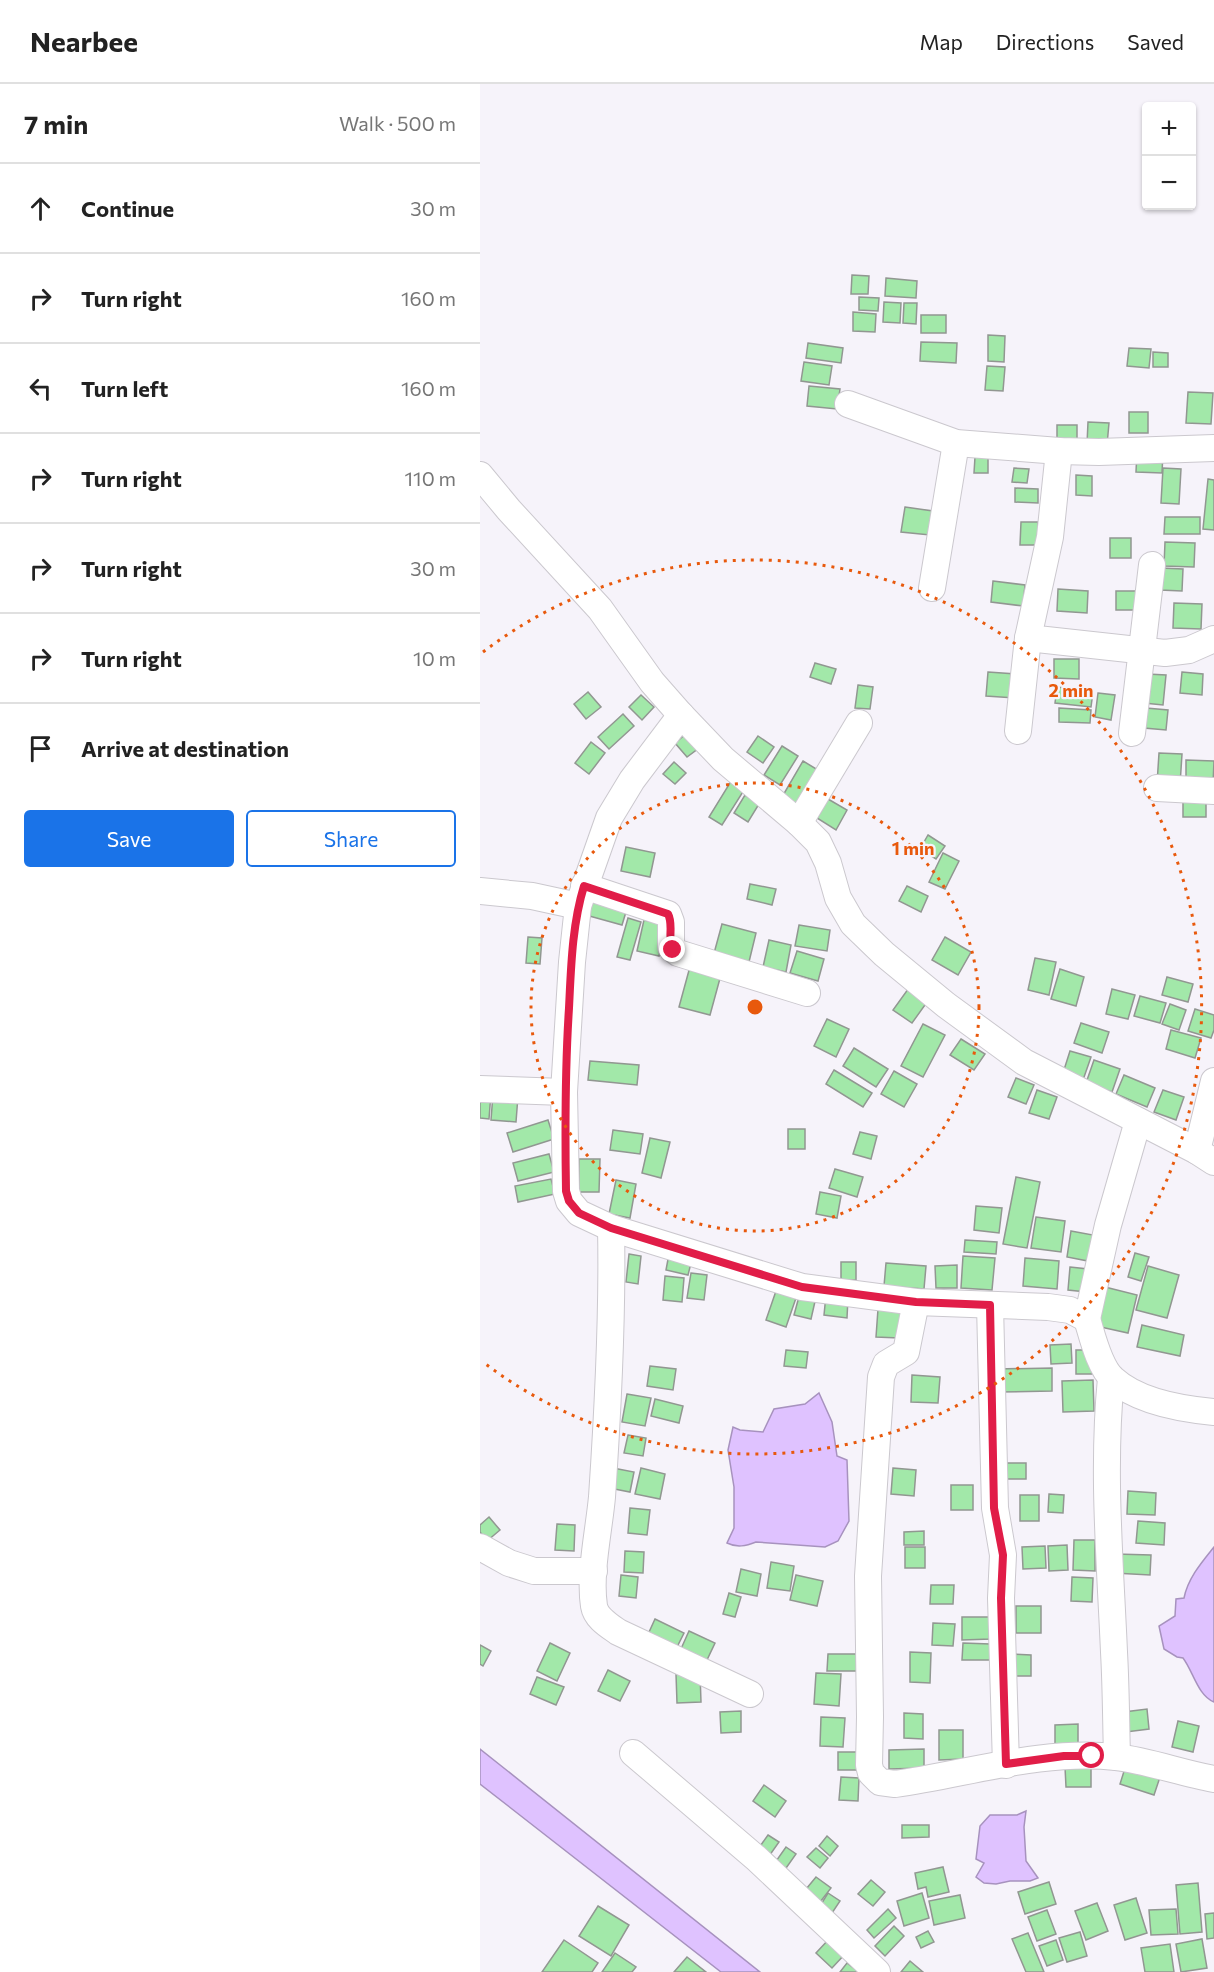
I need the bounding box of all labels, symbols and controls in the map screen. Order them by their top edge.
text: Nearbee [30,24,138,58]
text: Map [920,29,963,54]
text: Directions [996,29,1094,54]
text: Saved [1127,29,1184,54]
map controls [1142,102,1196,210]
button: + [1142,102,1196,156]
text: 7 min [24,108,88,139]
text: Walk · 500 m [339,111,456,135]
button: − [1142,156,1196,210]
icon: ahead [24,192,57,225]
text: Continue [81,195,174,222]
text: 30 m [410,196,456,220]
icon: right [24,282,57,315]
text: Turn right [81,285,182,312]
text: 160 m [401,286,456,310]
icon: left [24,372,57,405]
text: Turn left [81,375,168,402]
text: 160 m [401,376,456,400]
icon: right [24,462,57,495]
text: Turn right [81,465,182,492]
text: 110 m [405,466,456,490]
icon: right [24,552,57,585]
text: Turn right [81,555,182,582]
text: 30 m [410,556,456,580]
icon: right [24,642,57,675]
text: Turn right [81,645,182,672]
text: 10 m [413,646,456,670]
text: 2 min [1049,679,1093,701]
icon: arrive [24,732,57,765]
text: Arrive at destination [81,735,289,762]
button: Save [24,810,234,867]
button: Share [246,810,456,867]
text: 1 min [892,837,934,859]
route end [659,936,685,962]
centre of rings [745,997,765,1017]
route start [1078,1742,1104,1768]

